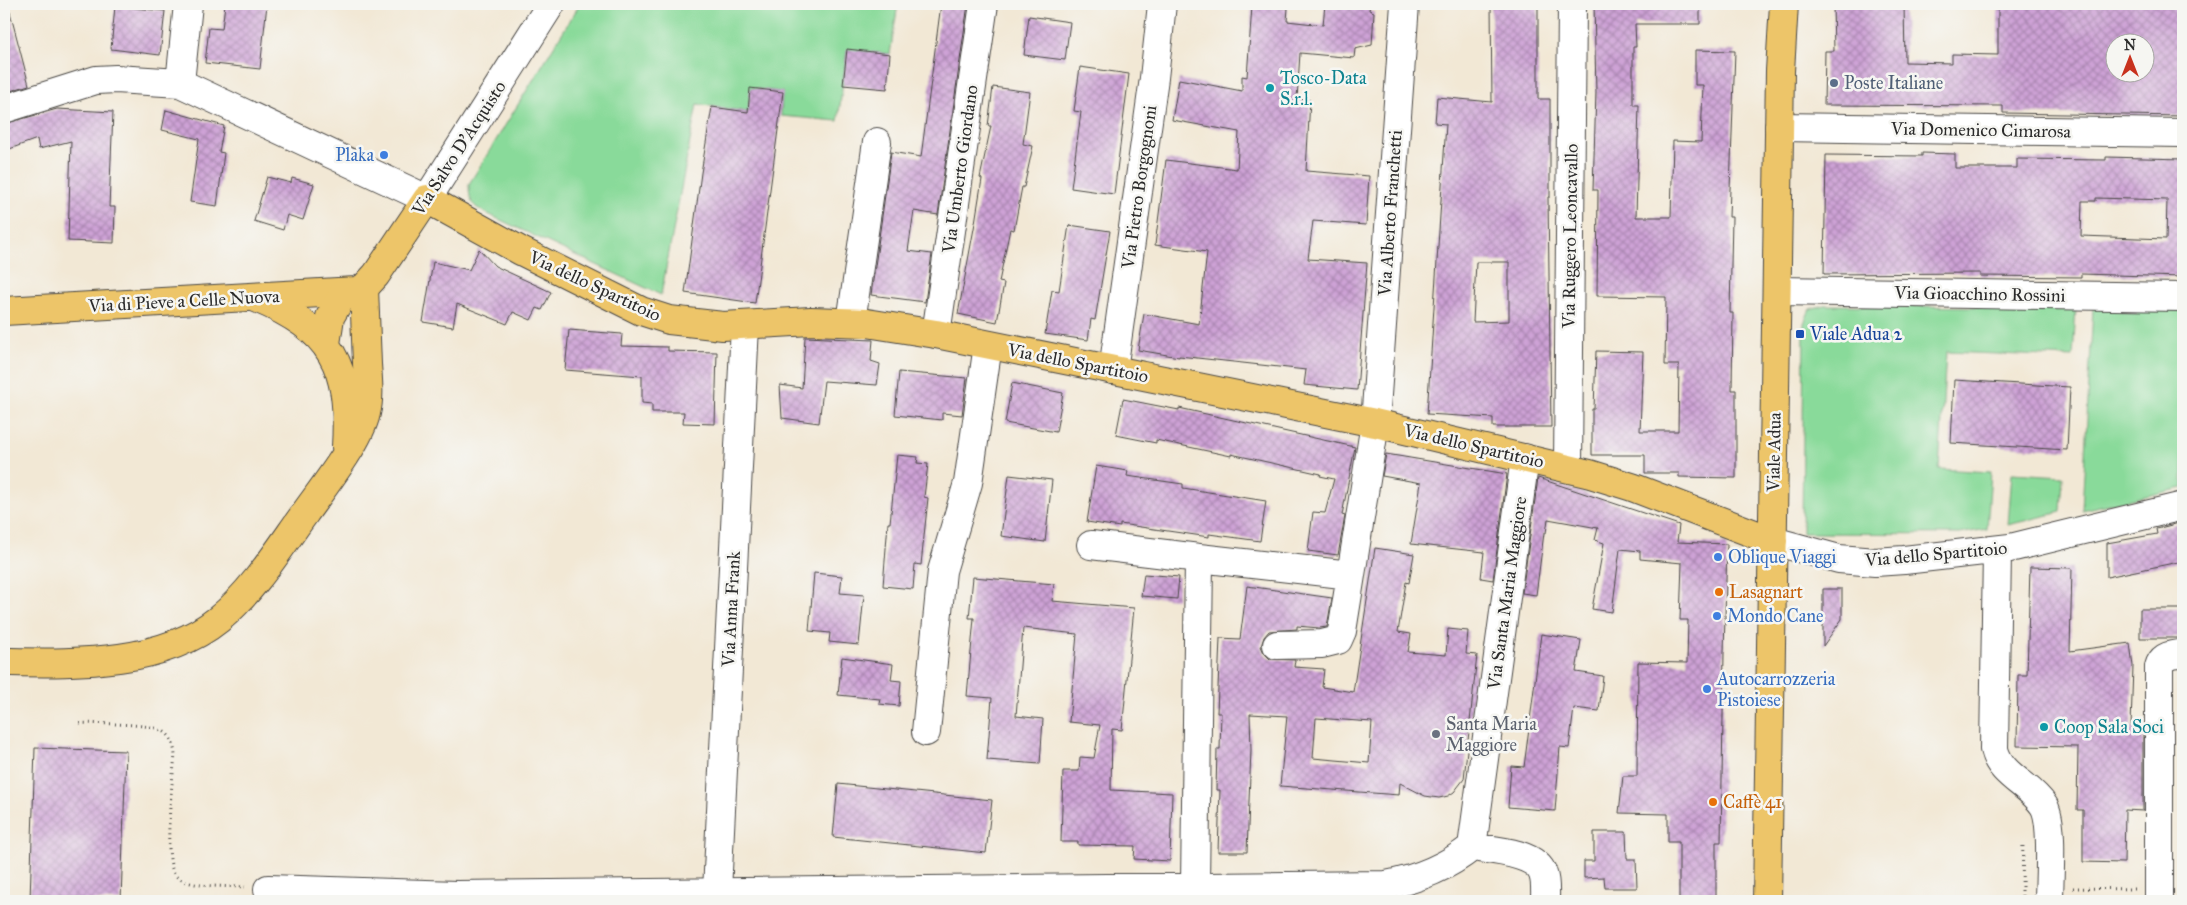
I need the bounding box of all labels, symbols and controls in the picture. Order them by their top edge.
north arrow [2104,32,2154,82]
text: N [2124,37,2136,54]
place label: Tosco-Data S.r.l. [1280,67,1367,110]
place label: Poste Italiane [1844,72,1943,94]
street label: Via Salvo D'Acquisto [407,77,512,221]
marker: Poste Italiane [1828,77,1840,89]
marker: Tosco-Data S.r.l. [1264,82,1276,94]
street label: Via Umberto Giordano [937,83,983,256]
street label: Via Pietro Borgognoni [1116,104,1162,271]
street label: Via Domenico Cimarosa [1890,117,2072,143]
street label: Via Alberto Franchetti [1373,129,1407,298]
street label: Via Ruggero Leoncavallo [1557,143,1584,330]
place label: Plaka [335,144,374,166]
marker: Plaka [378,149,390,161]
street label: Via dello Spartitoio [525,245,664,326]
street label: Via Gioacchino Rossini [1893,281,2066,306]
street label: Via di Pieve a Celle Nuova [87,285,280,317]
place label: Viale Adua 2 [1809,323,1902,345]
marker: Viale Adua 2 [1794,328,1806,340]
street label: Via dello Spartitoio [1005,338,1150,387]
street label: Viale Adua [1762,412,1786,493]
street label: Via dello Spartitoio [1401,419,1546,473]
street label: Via Santa Maria Maggiore [1482,495,1532,692]
street label: Via dello Spartitoio [1863,537,2008,571]
place label: Oblique Viaggi [1728,546,1837,569]
street label: Via Anna Frank [717,550,745,668]
marker: Oblique Viaggi [1712,551,1724,563]
place label: Lasagnart [1729,581,1804,604]
marker: Lasagnart [1713,586,1725,598]
place label: Mondo Cane [1727,605,1824,627]
marker: Mondo Cane [1711,610,1723,622]
place label: Autocarrozzeria Pistoiese [1716,668,1836,711]
marker: Autocarrozzeria Pistoiese [1701,683,1713,695]
place label: Santa Maria Maggiore [1446,713,1537,757]
place label: Coop Sala Soci [2054,716,2164,738]
marker: Coop Sala Soci [2038,721,2050,733]
marker: Santa Maria Maggiore [1430,728,1442,740]
place label: Caffè 41 [1723,791,1782,813]
marker: Caffè 41 [1707,796,1719,808]

